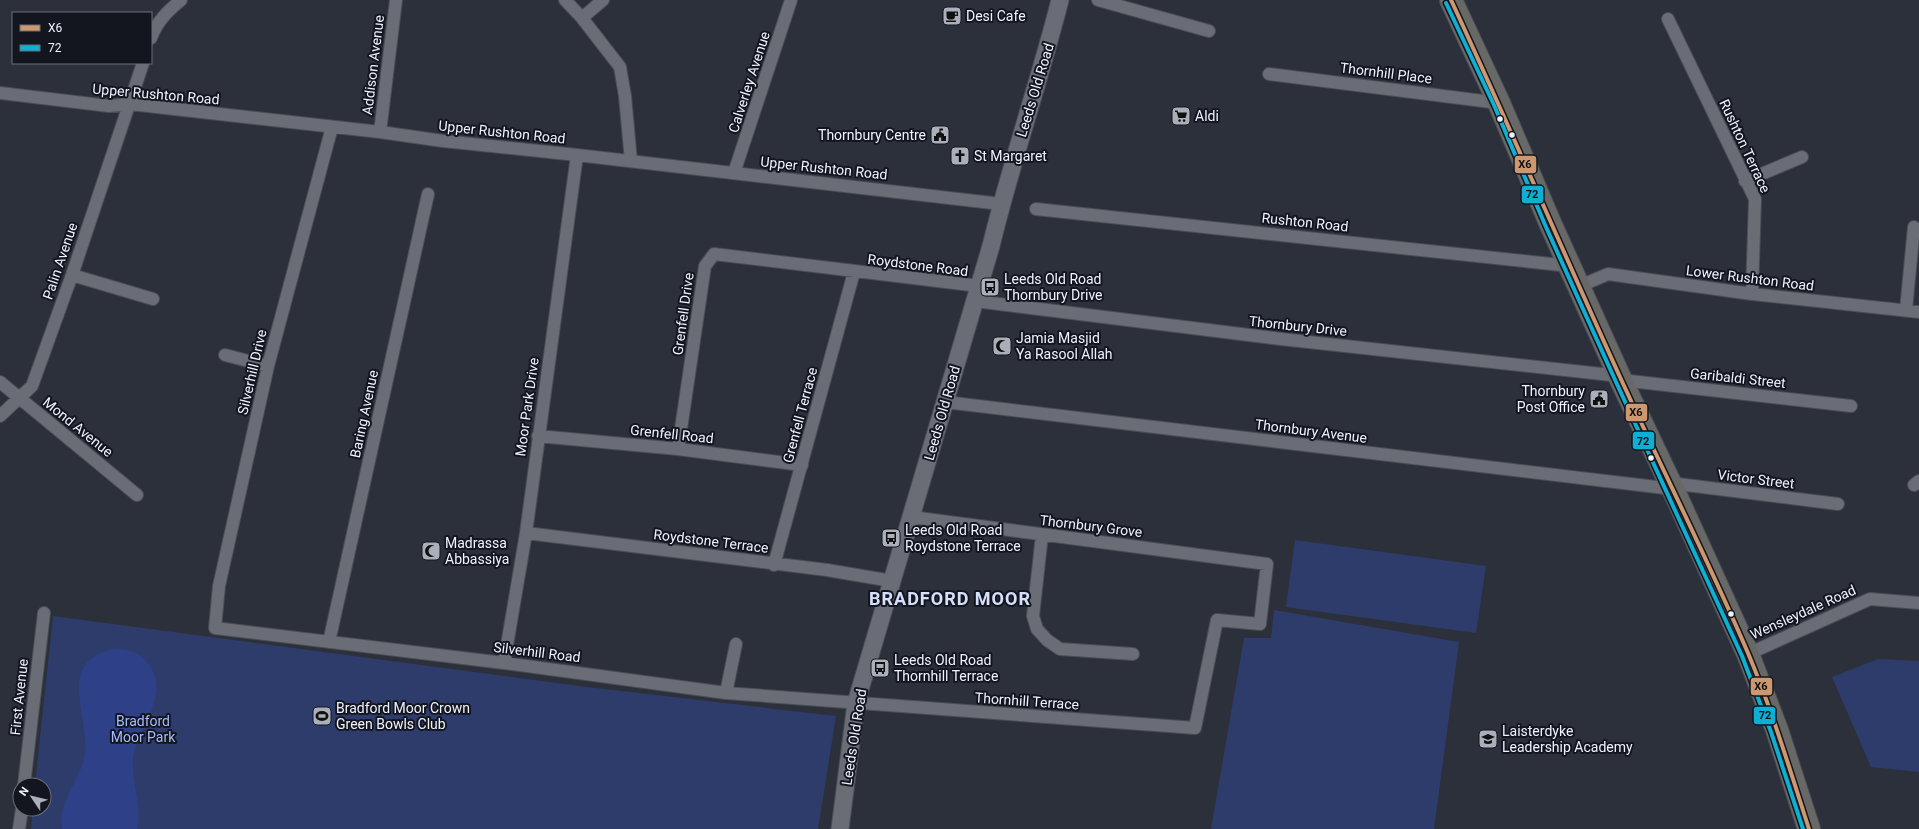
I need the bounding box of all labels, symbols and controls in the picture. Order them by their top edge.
cafe icon: Desi Cafe [941,5,963,27]
place label: Desi Cafe [966,8,1026,24]
legend [12,12,152,64]
street label: Addison Avenue [359,14,387,116]
text: X6 [48,21,63,35]
street label: Calverley Avenue [725,29,773,135]
text: 72 [48,41,62,55]
street label: Leeds Old Road [1013,41,1057,139]
street label: Thornhill Place [1339,59,1433,87]
street label: Upper Rushton Road [92,80,220,108]
street label: Rushton Terrace [1716,97,1774,195]
supermarket icon: Aldi [1170,105,1192,127]
place label: Aldi [1195,108,1219,124]
unlabelled marker [1495,114,1505,124]
street label: Upper Rushton Road [438,117,566,147]
public building icon: Thornbury Centre [929,124,951,146]
place label: Thornbury Centre [818,127,926,143]
unlabelled marker [1507,130,1517,140]
church icon: St Margaret [949,145,971,167]
place label: St Margaret [974,148,1047,164]
street label: Upper Rushton Road [760,153,888,183]
line badge: X6 [1514,155,1537,174]
text: X6 [1518,158,1532,171]
line badge: 72 [1521,185,1544,204]
text: 72 [1526,188,1538,201]
street label: Rushton Road [1261,209,1349,235]
street label: Palin Avenue [39,220,81,302]
street label: Roydstone Road [867,251,969,279]
street label: Lower Rushton Road [1685,262,1815,294]
place label: Leeds Old Road Thornbury Drive [1004,271,1103,303]
street label: Grenfell Drive [669,272,697,356]
bus stop icon: Leeds Old Road Thornbury Drive [979,276,1001,298]
street label: Thornbury Drive [1248,313,1348,339]
street label: Silverhill Drive [234,328,270,416]
place label: Jamia Masjid Ya Rasool Allah [1016,330,1113,362]
mosque icon: Jamia Masjid Ya Rasool Allah [991,335,1013,357]
street label: Moor Park Drive [512,357,542,457]
street label: Leeds Old Road [921,364,963,462]
street label: Garibaldi Street [1689,365,1787,391]
street label: Grenfell Terrace [780,366,820,464]
street label: Baring Avenue [347,369,381,459]
place label: Thornbury Post Office [1517,383,1585,415]
public building icon: Thornbury Post Office [1588,388,1610,410]
street label: Mond Avenue [40,394,116,460]
line badge: X6 [1625,403,1648,422]
text: X6 [1629,406,1643,419]
street label: Thornbury Avenue [1254,416,1368,446]
street label: Grenfell Road [629,422,715,446]
line badge: 72 [1632,431,1655,450]
text: 72 [1637,435,1649,448]
unlabelled marker [1646,453,1656,463]
street label: Victor Street [1717,466,1796,492]
street label: Thornbury Grove [1039,512,1143,540]
place label: Leeds Old Road Roydstone Terrace [905,522,1021,554]
street label: Roydstone Terrace [653,526,769,556]
bus stop icon: Leeds Old Road Roydstone Terrace [880,527,902,549]
place label: Madrassa Abbassiya [445,535,509,567]
mosque icon: Madrassa Abbassiya [420,540,442,562]
street label: Wensleydale Road [1748,582,1858,642]
district label: BRADFORD MOOR [869,588,1031,609]
unlabelled marker [1726,609,1736,619]
street label: Silverhill Road [493,639,581,665]
place label: Leeds Old Road Thornhill Terrace [894,652,998,684]
bus stop icon: Leeds Old Road Thornhill Terrace [869,657,891,679]
street label: First Avenue [7,658,31,736]
line badge: X6 [1750,677,1773,696]
text: X6 [1754,680,1768,693]
street label: Leeds Old Road [838,688,870,786]
street label: Thornhill Terrace [974,689,1080,713]
place label: Bradford Moor Crown Green Bowls Club [336,700,470,732]
sports icon: Bradford Moor Crown Green Bowls Club [311,705,333,727]
line badge: 72 [1753,706,1776,725]
text: 72 [1759,709,1771,722]
park label: Bradford Moor Park [111,713,176,745]
place label: Laisterdyke Leadership Academy [1502,723,1633,755]
school or university icon: Laisterdyke Leadership Academy [1477,728,1499,750]
north arrow [12,777,52,817]
text: N [17,784,32,798]

